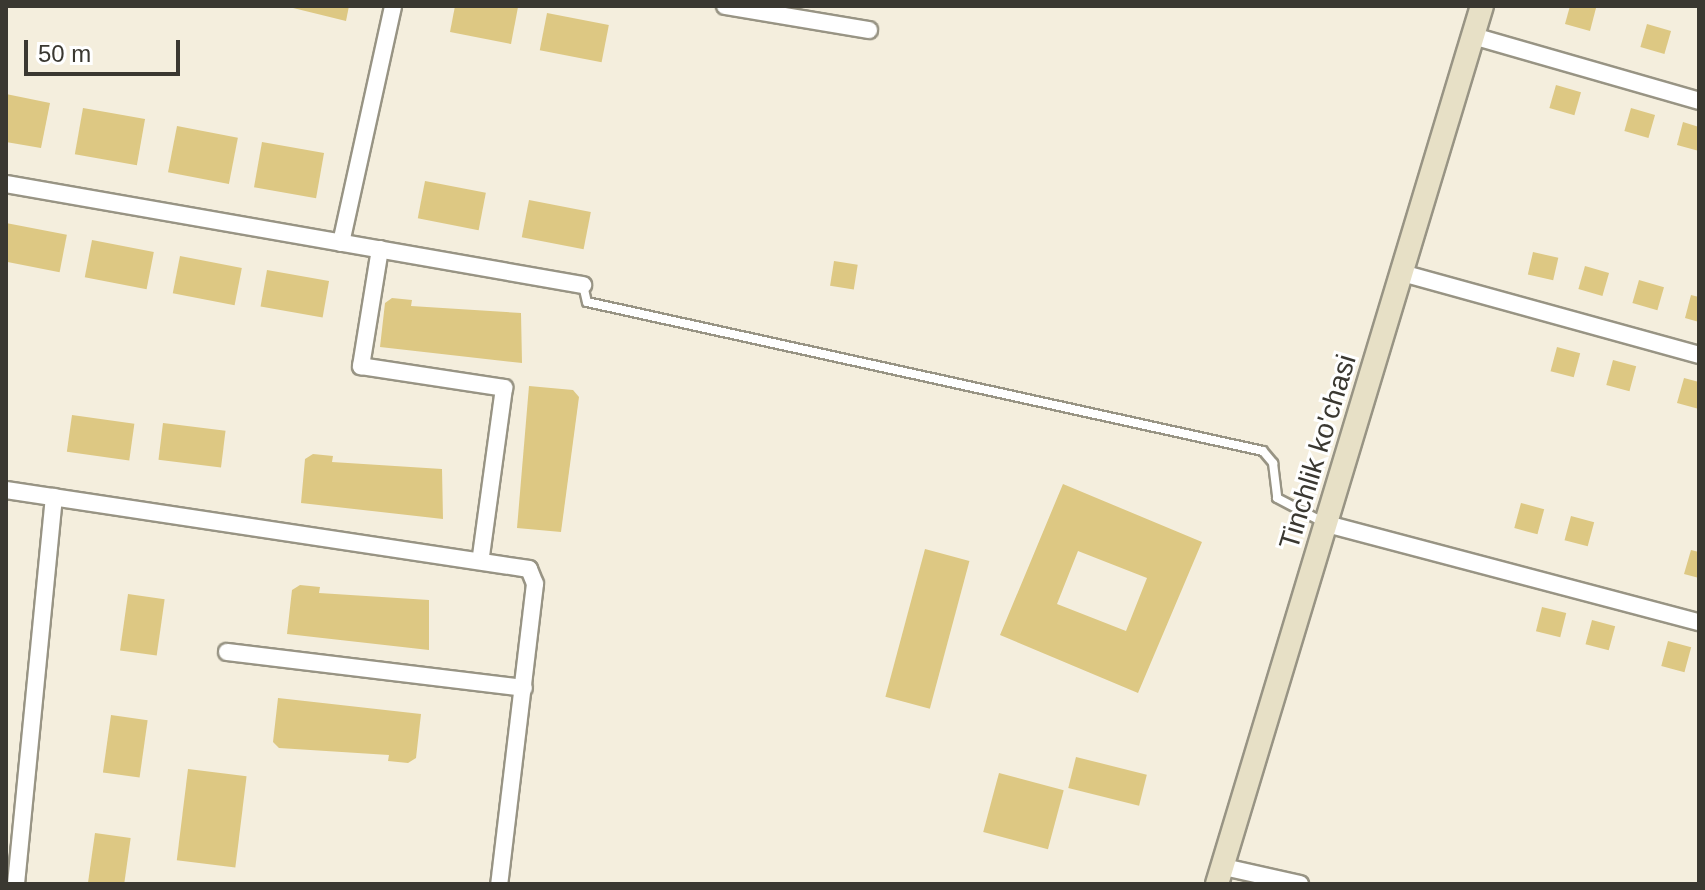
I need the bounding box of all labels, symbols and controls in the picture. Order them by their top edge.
scale bar [28,24,184,74]
text: 50 m [38,40,91,67]
street label: Tinchlik ko'chasi [1272,351,1364,553]

